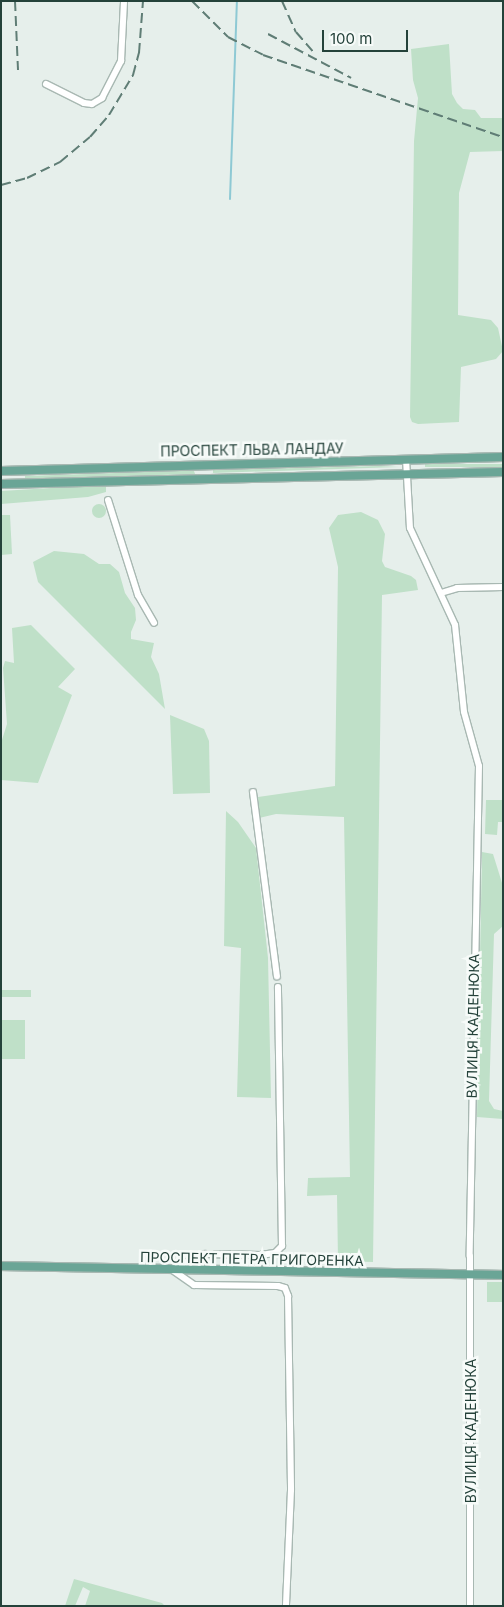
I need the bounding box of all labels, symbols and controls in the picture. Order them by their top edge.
scale bar [324,20,410,52]
text: 100 m [330,29,372,48]
street label: ПРОСПЕКТ ЛЬВА ЛАНДАУ [160,440,344,460]
street label: ВУЛИЦЯ КАДЕНЮКА [463,954,483,1098]
street label: ПРОСПЕКТ ПЕТРА ГРИГОРЕНКА [140,1249,364,1269]
street label: ВУЛИЦЯ КАДЕНЮКА [463,1359,479,1503]

